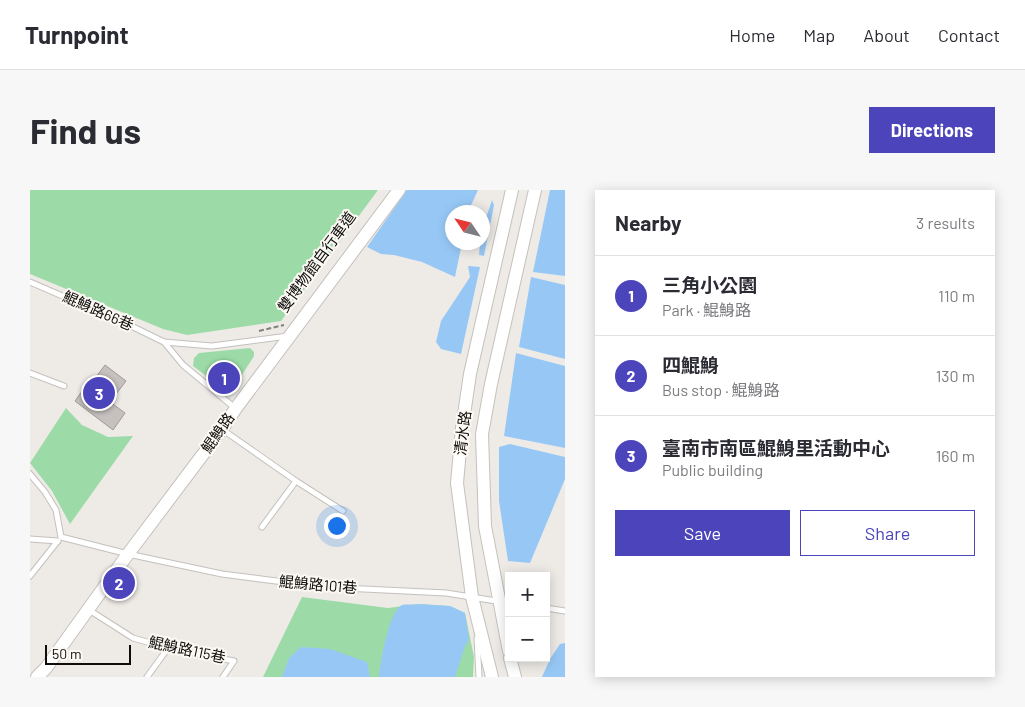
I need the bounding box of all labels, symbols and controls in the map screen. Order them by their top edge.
text: Turnpoint [25,20,129,49]
text: Home [729,24,775,46]
text: Map [803,24,835,46]
text: About [863,24,910,46]
text: Contact [938,24,1000,46]
button: Directions [869,107,995,153]
text: Find us [30,109,141,151]
north arrow [445,205,490,250]
street label: 雙博物館自行車道 [274,208,359,315]
text: Nearby [615,210,681,235]
text: 3 results [916,213,975,232]
text: 三角小公園 [662,273,757,296]
text: 1 [628,286,634,305]
text: 110 m [938,286,975,305]
street label: 鯤鯓路66巷 [60,287,137,334]
text: Park · 鯤鯓路 [662,300,751,319]
text: 四鯤鯓 [662,353,719,376]
pin: 1 [208,359,240,397]
text: 2 [627,366,635,385]
text: 130 m [936,366,975,385]
pin: 3 [83,374,115,412]
text: Bus stop · 鯤鯓路 [662,380,780,399]
street label: 鯤鯓路 [197,409,237,456]
street label: 清水路 [450,409,474,456]
text: 臺南市南區鯤鯓里活動中心 [662,436,890,459]
text: 3 [627,446,635,465]
text: 160 m [936,446,975,465]
text: Public building [662,460,763,479]
button: Save [615,510,790,556]
button: Share [800,510,975,556]
your location [324,513,350,539]
pin: 2 [103,564,135,602]
street label: 鯤鯓路101巷 [278,572,358,596]
map controls [505,572,550,662]
button: + [505,572,550,617]
button: − [505,617,550,662]
street label: 鯤鯓路115巷 [147,632,227,666]
scale bar [45,642,131,665]
text: 50 m [52,645,81,662]

